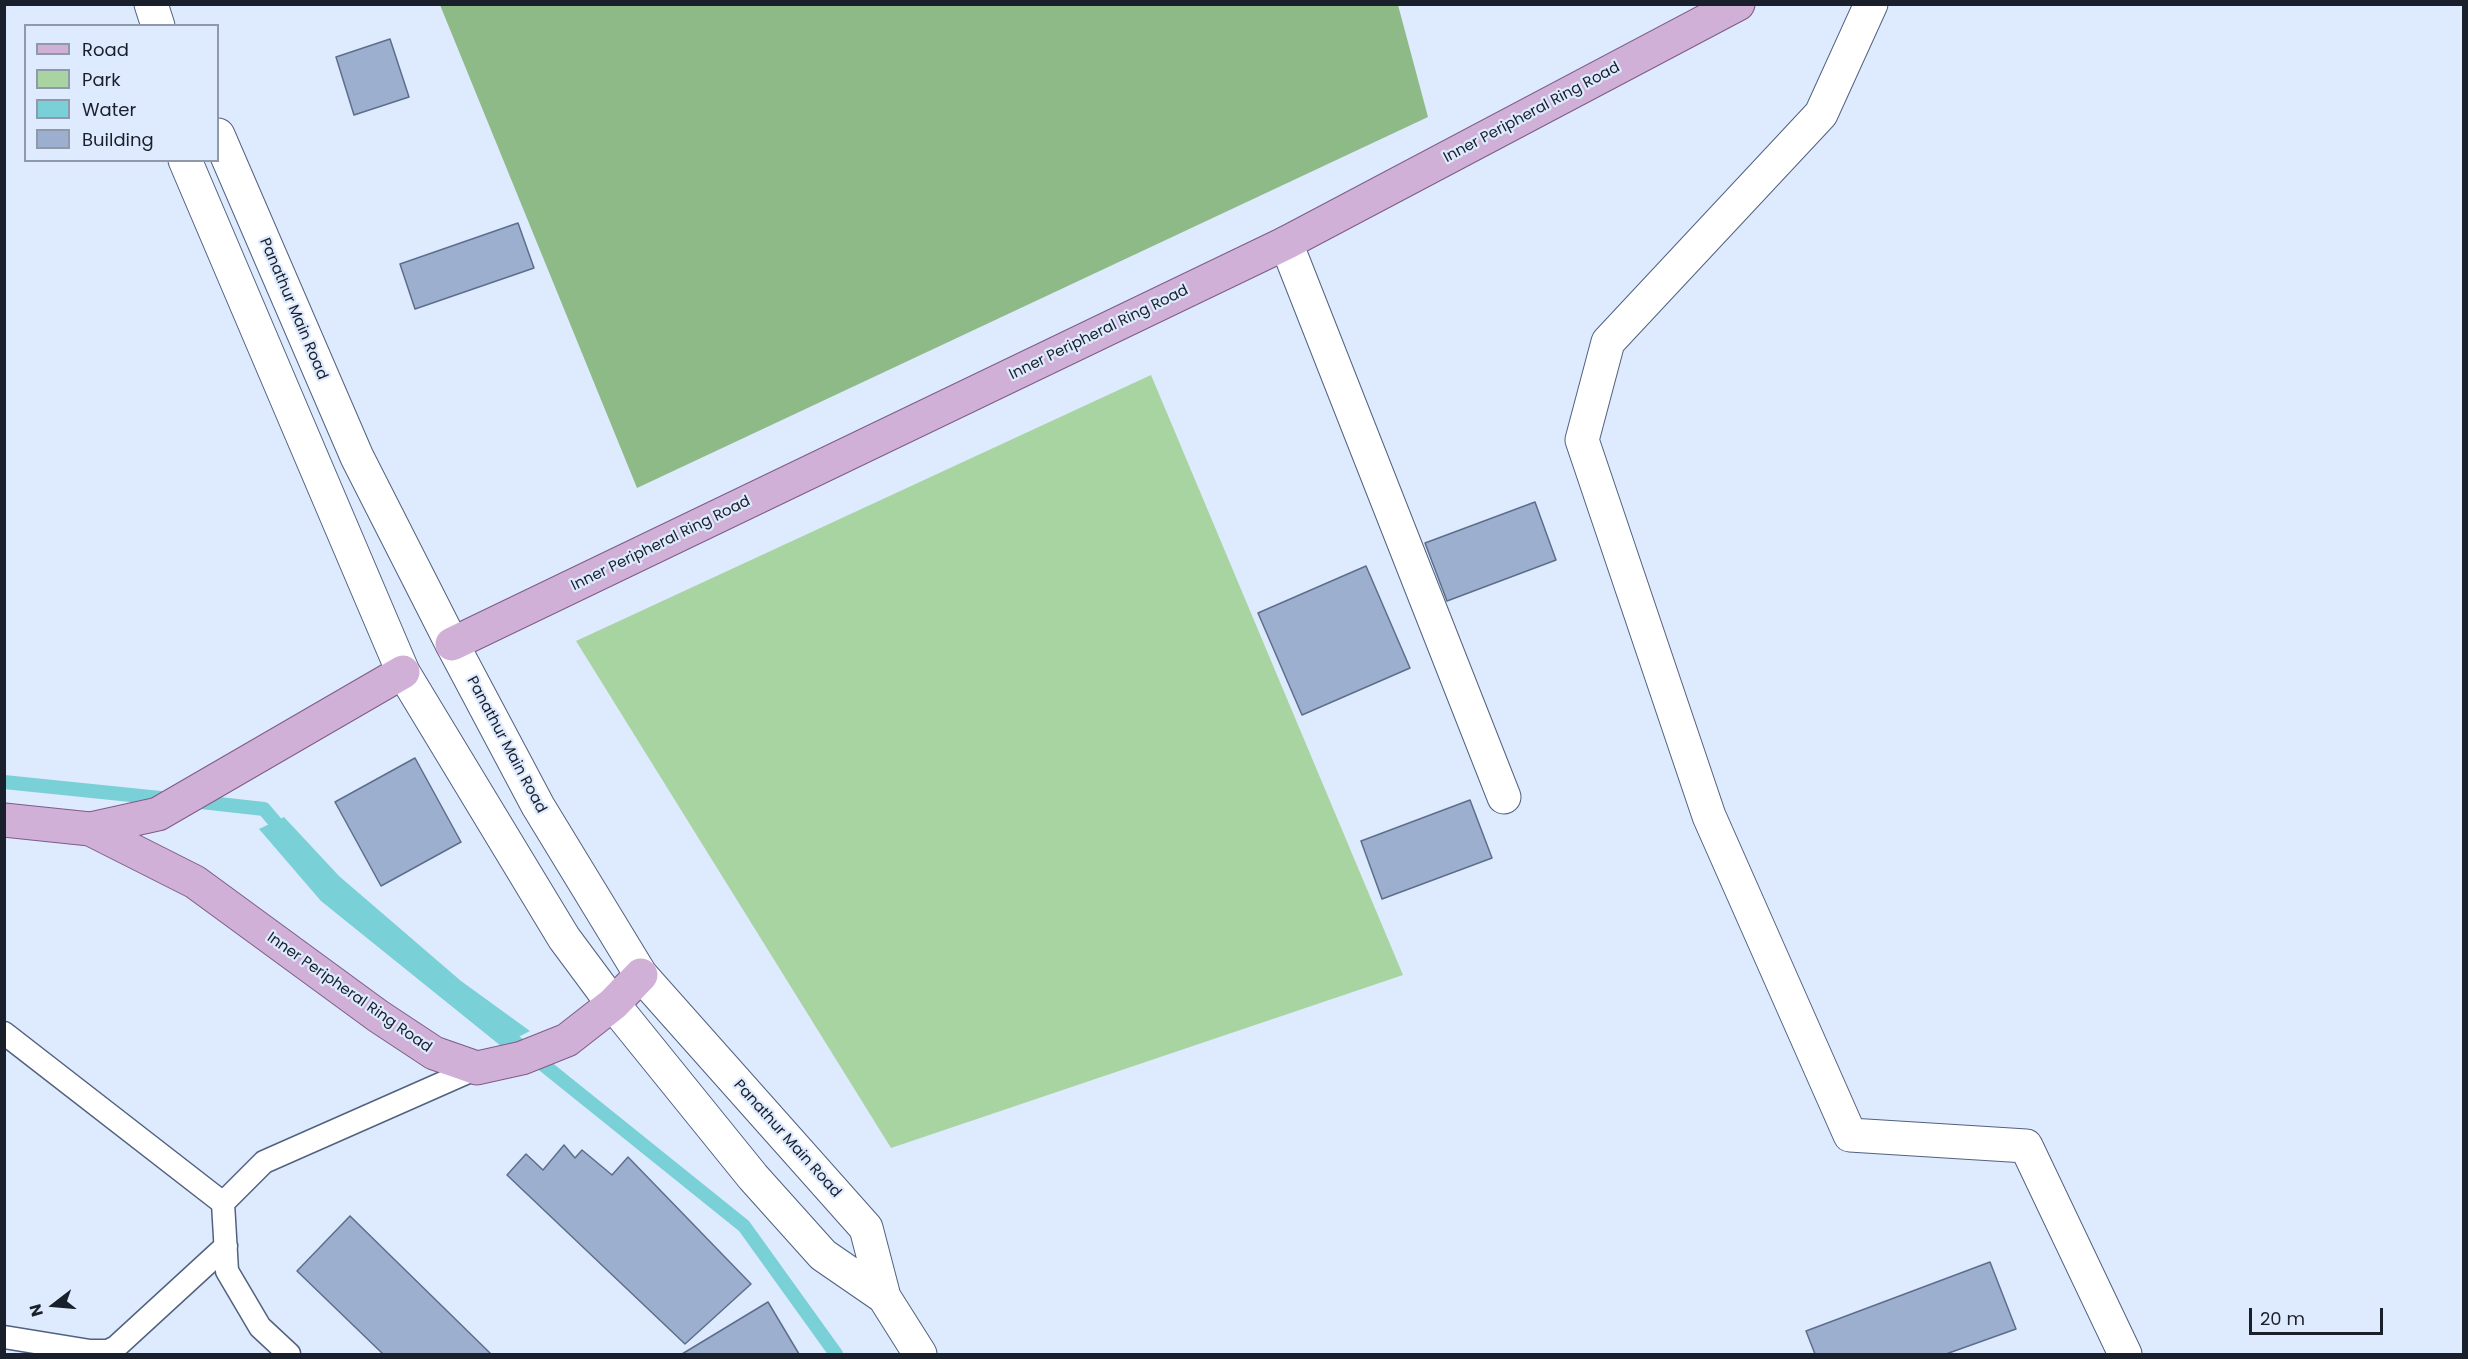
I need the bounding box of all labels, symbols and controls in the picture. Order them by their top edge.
legend [24,24,219,162]
text: Road [82,37,129,62]
street label: Inner Peripheral Ring Road [1441,59,1623,167]
text: Park [82,67,121,92]
text: Water [82,97,136,122]
text: Building [82,127,154,152]
street label: Panathur Main Road [255,235,331,383]
street label: Inner Peripheral Ring Road [1006,282,1192,384]
street label: Inner Peripheral Ring Road [568,493,754,595]
street label: Panathur Main Road [462,674,550,816]
street label: Inner Peripheral Ring Road [263,929,435,1057]
street label: Panathur Main Road [729,1076,845,1202]
north arrow [24,1275,84,1335]
scale bar [2252,1296,2386,1334]
text: N [24,1301,49,1319]
text: 20 m [2260,1306,2305,1331]

